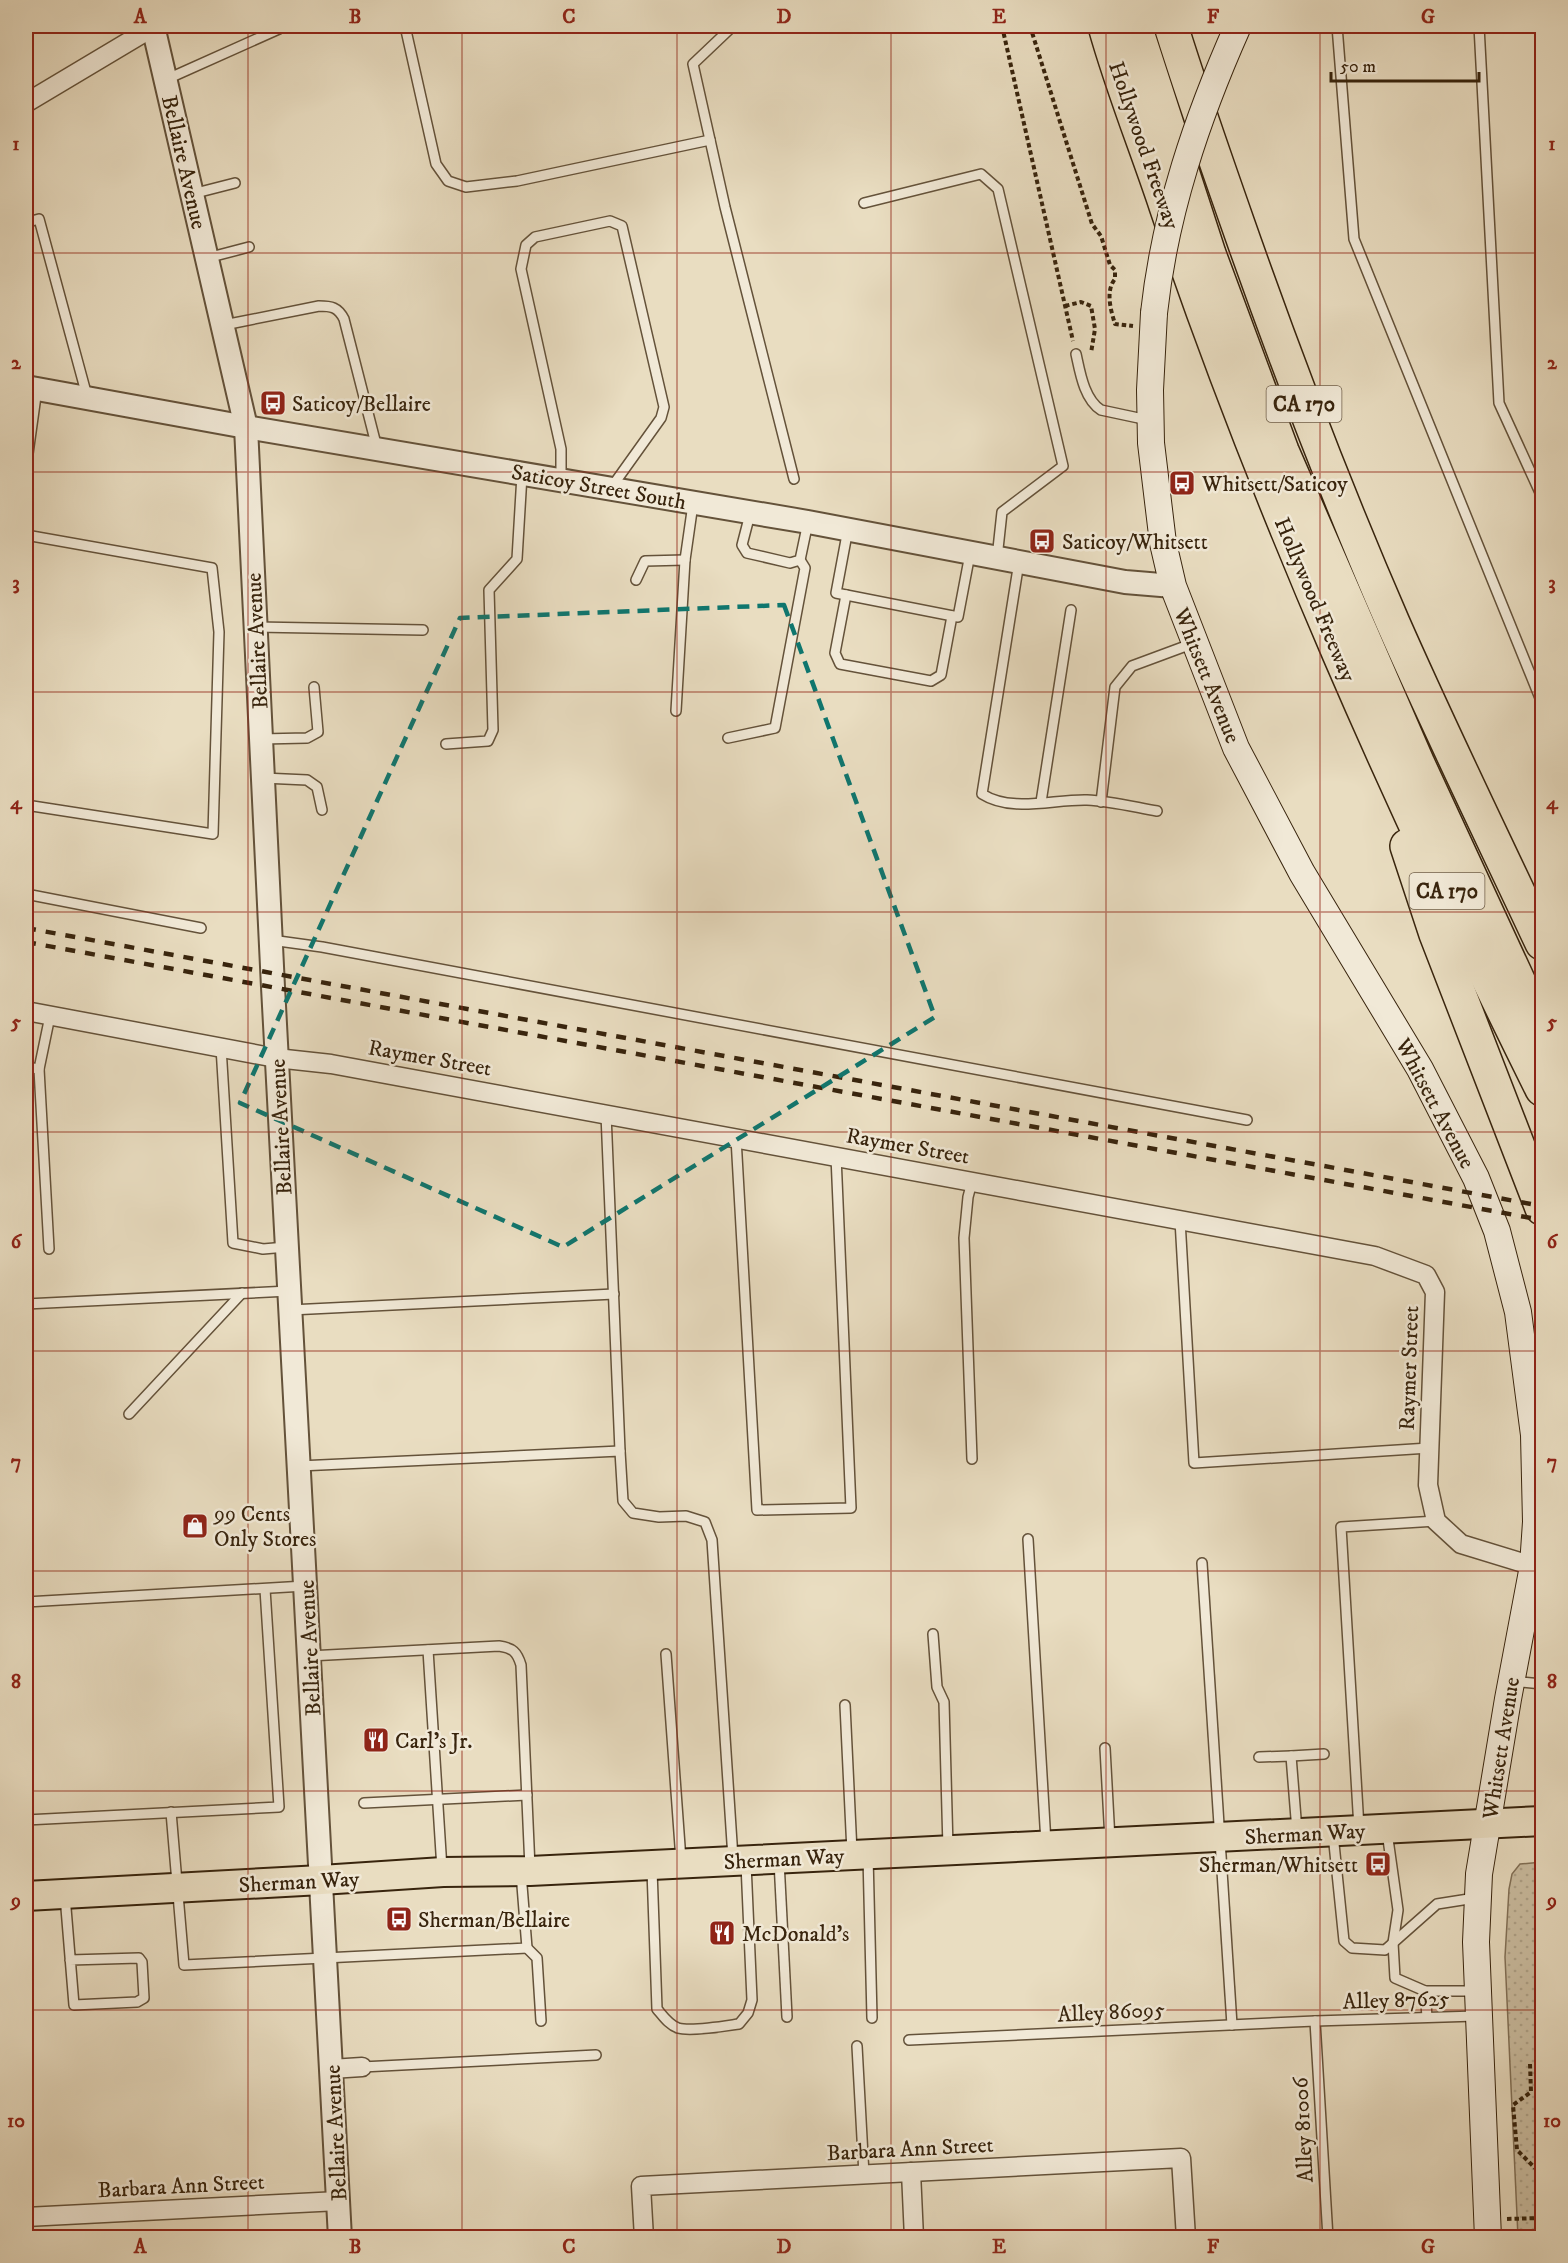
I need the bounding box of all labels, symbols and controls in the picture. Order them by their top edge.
text: A [133,5,148,30]
text: B [349,5,361,30]
text: C [562,5,576,30]
text: D [777,5,792,30]
text: E [992,5,1006,30]
text: F [1207,5,1220,30]
text: G [1421,5,1435,30]
scale bar [1331,45,1480,83]
text: 50 m [1340,56,1376,78]
street label: Hollywood Freeway [1102,58,1185,234]
street label: Bellaire Avenue [155,93,212,232]
text: 1 [12,132,20,157]
text: 1 [1548,132,1556,157]
text: 2 [11,351,22,376]
text: 2 [1547,351,1558,376]
road number: CA 170 [1266,386,1342,422]
bus stop icon: Saticoy/Bellaire [258,388,288,418]
place label: Saticoy/Bellaire [292,391,431,418]
street label: Saticoy Street South [509,459,689,516]
bus stop icon: Whitsett/Saticoy [1167,468,1197,498]
place label: Whitsett/Saticoy [1201,471,1348,498]
street label: Hollywood Freeway [1268,513,1362,686]
bus stop icon: Saticoy/Whitsett [1027,526,1057,556]
place label: Saticoy/Whitsett [1062,529,1208,556]
text: 3 [12,571,20,596]
text: 3 [1548,571,1556,596]
street label: Bellaire Avenue [240,572,275,710]
street label: Whitsett Avenue [1167,603,1246,747]
text: 4 [10,791,23,816]
text: 4 [1546,791,1559,816]
road number: CA 170 [1410,873,1484,909]
text: 5 [10,1010,21,1035]
text: 5 [1546,1010,1557,1035]
street label: Whitsett Avenue [1389,1033,1480,1173]
street label: Raymer Street [366,1034,494,1083]
street label: Bellaire Avenue [264,1058,299,1196]
street label: Raymer Street [844,1122,972,1171]
text: 6 [11,1230,23,1255]
text: 6 [1547,1230,1559,1255]
street label: Raymer Street [1394,1305,1425,1431]
text: 7 [11,1450,21,1475]
text: 7 [1547,1450,1557,1475]
place label: 99 Cents Only Stores [213,1501,316,1553]
shop icon: 99 Cents Only Stores [180,1511,210,1541]
street label: Bellaire Avenue [293,1579,328,1717]
text: 8 [11,1670,21,1695]
text: 8 [1547,1670,1557,1695]
street label: Whitsett Avenue [1477,1675,1526,1822]
restaurant icon: Carl's Jr. [361,1725,391,1755]
place label: Carl's Jr. [395,1728,472,1755]
street label: Sherman Way [1244,1818,1367,1851]
street label: Sherman Way [723,1843,846,1876]
bus stop icon: Sherman/Whitsett [1363,1849,1393,1879]
place label: Sherman/Whitsett [1199,1852,1358,1879]
street label: Sherman Way [238,1866,361,1899]
text: 9 [9,1889,21,1914]
text: 9 [1545,1889,1557,1914]
bus stop icon: Sherman/Bellaire [384,1904,414,1934]
place label: Sherman/Bellaire [418,1907,570,1934]
restaurant icon: McDonald's [707,1918,737,1948]
place label: McDonald's [742,1921,849,1948]
street label: Alley 87625 [1342,1985,1450,2016]
street label: Alley 86095 [1057,1996,1166,2029]
street label: Bellaire Avenue [319,2064,354,2202]
street label: Alley 81006 [1287,2075,1320,2183]
text: 10 [7,2109,25,2134]
text: 10 [1543,2109,1561,2134]
street label: Barbara Ann Street [826,2132,994,2167]
street label: Barbara Ann Street [97,2169,265,2204]
text: A [133,2235,148,2260]
text: B [349,2235,361,2260]
text: C [562,2235,576,2260]
text: D [777,2235,792,2260]
text: E [992,2235,1006,2260]
text: F [1207,2235,1220,2260]
text: G [1421,2235,1435,2260]

